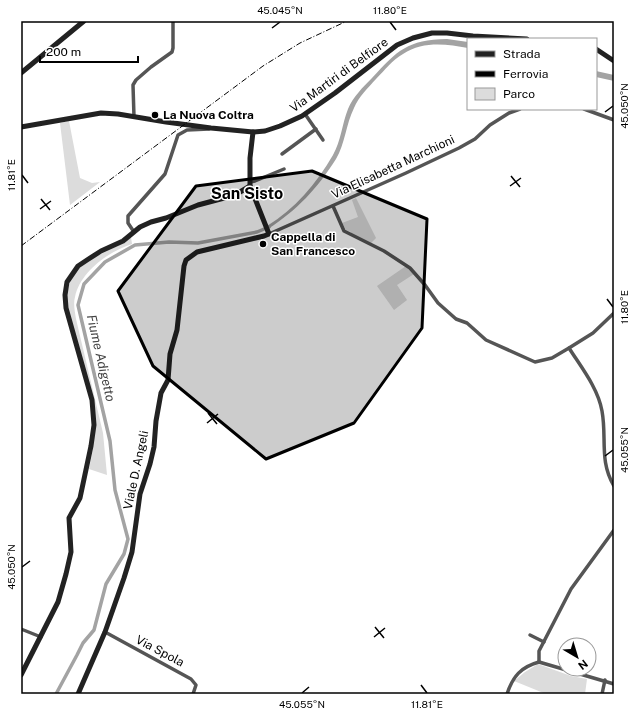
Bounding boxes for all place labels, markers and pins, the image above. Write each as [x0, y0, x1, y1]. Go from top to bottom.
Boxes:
place label: La Nuova Coltra [163, 108, 254, 122]
marker: La Nuova Coltra [150, 110, 160, 120]
place label: Cappella di San Francesco [271, 230, 355, 258]
marker: Cappella di San Francesco [258, 239, 268, 249]

